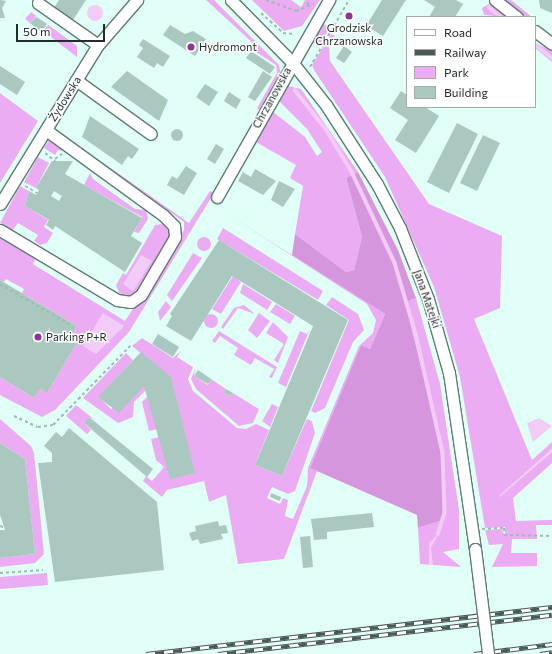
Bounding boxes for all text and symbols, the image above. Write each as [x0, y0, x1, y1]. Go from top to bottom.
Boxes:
marker: Grodzisk Chrzanowska [344, 11, 354, 21]
scale bar [18, 16, 107, 42]
legend [406, 16, 536, 108]
place label: Grodzisk Chrzanowska [315, 22, 383, 48]
text: 50 m [23, 24, 51, 38]
text: Road [444, 25, 472, 39]
place label: Hydromont [199, 40, 257, 54]
marker: Hydromont [186, 42, 196, 52]
text: Railway [444, 45, 486, 59]
street label: Chrzanowska [250, 65, 294, 131]
text: Park [444, 65, 469, 79]
street label: Żydowska [46, 74, 84, 124]
text: Building [444, 85, 488, 99]
street label: Jana Matejki [411, 268, 443, 330]
place label: Parking P+R [46, 330, 107, 344]
marker: Parking P+R [33, 332, 43, 342]

